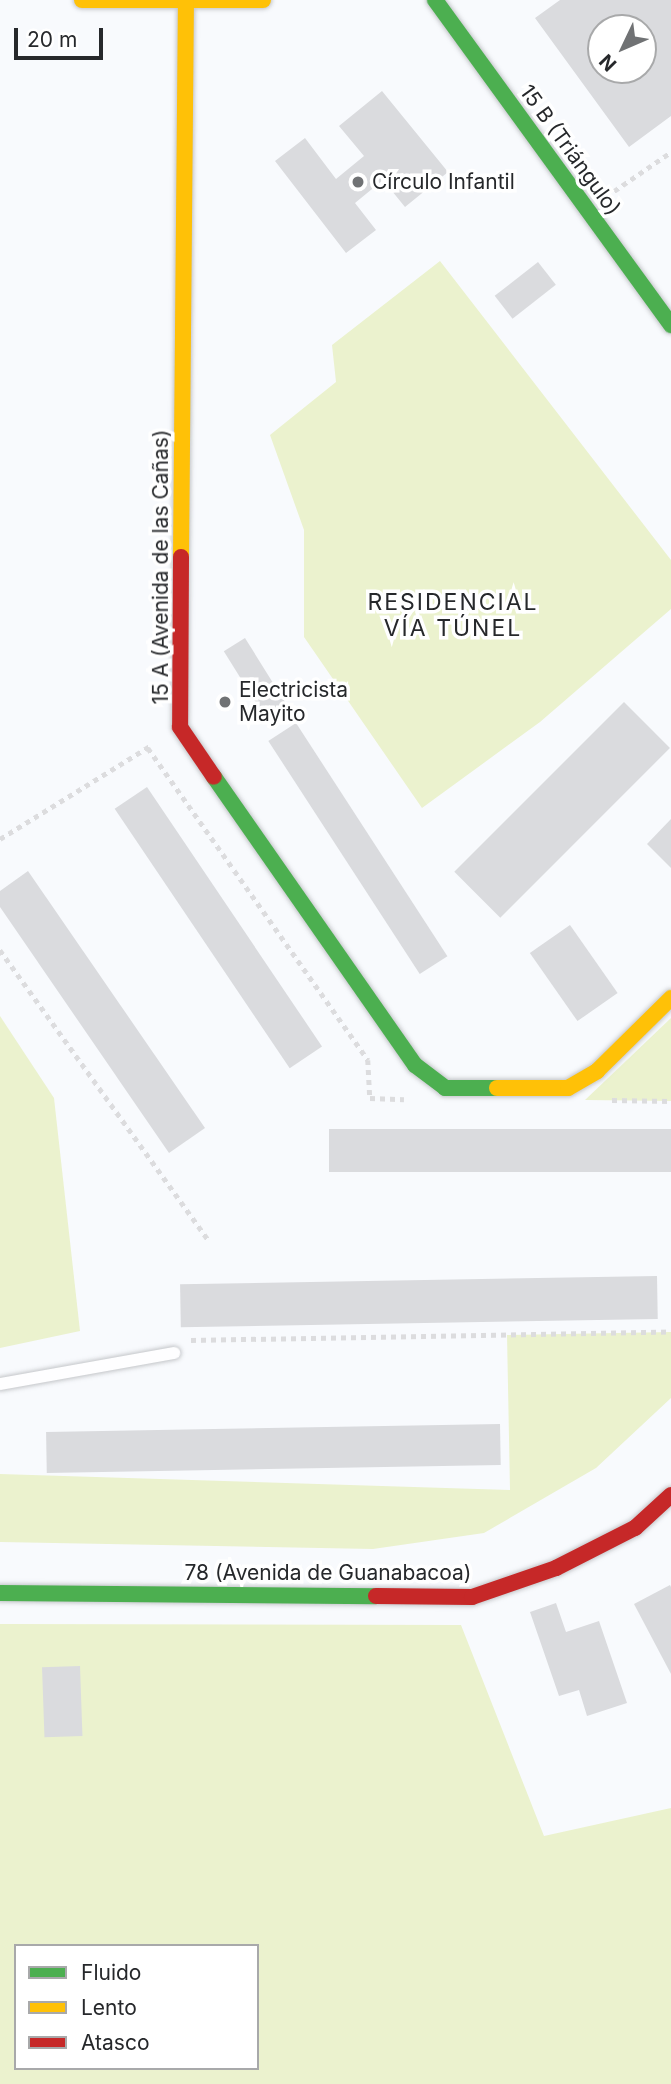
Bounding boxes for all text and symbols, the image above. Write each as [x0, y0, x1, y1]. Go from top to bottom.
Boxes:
scale bar [18, 14, 107, 58]
north arrow [587, 14, 657, 84]
text: 20 m [27, 27, 77, 52]
text: N [595, 49, 621, 76]
street label: 15 B (Triángulo) [514, 80, 626, 220]
place label: Círculo Infantil [372, 169, 515, 195]
marker: Círculo Infantil [350, 174, 366, 190]
street label: 15 A (Avenida de las Cañas) [148, 430, 174, 704]
district label: RESIDENCIAL VÍA TÚNEL [369, 588, 537, 642]
place label: Electricista Mayito [239, 677, 348, 727]
marker: Electricista Mayito [217, 694, 233, 710]
street label: 78 (Avenida de Guanabacoa) [184, 1560, 472, 1586]
legend [14, 1944, 259, 2070]
text: Fluido [81, 1960, 141, 1985]
text: Lento [81, 1995, 137, 2020]
text: Atasco [81, 2030, 150, 2055]

